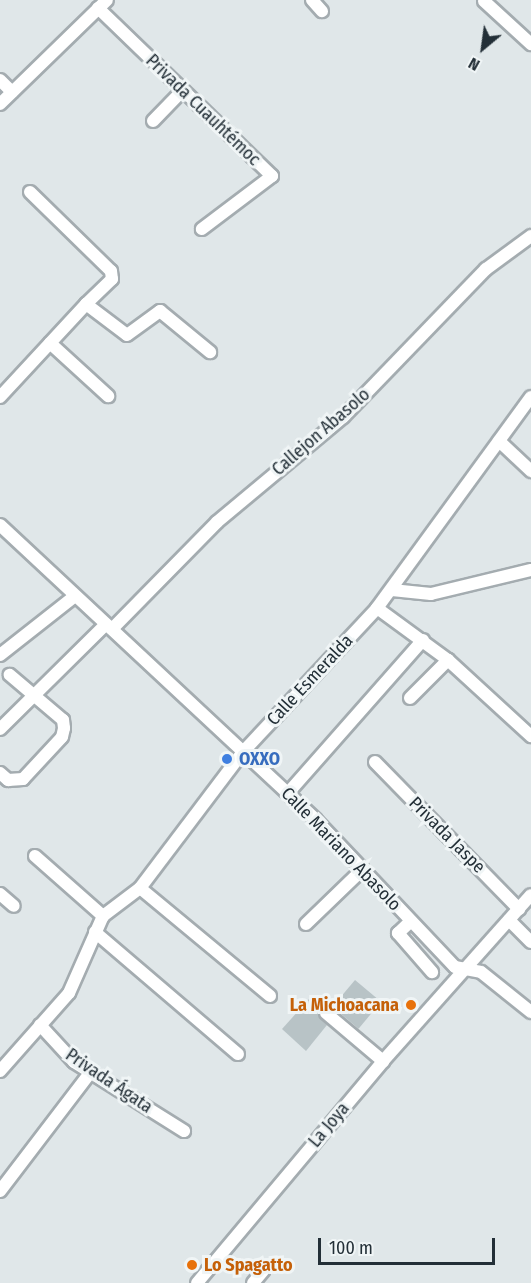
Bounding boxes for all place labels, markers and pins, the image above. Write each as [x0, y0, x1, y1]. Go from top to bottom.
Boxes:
place label: OXXO [239, 748, 280, 770]
marker: OXXO [220, 752, 234, 766]
place label: La Michoacana [290, 994, 399, 1016]
marker: La Michoacana [404, 998, 418, 1012]
place label: Lo Spagatto [204, 1254, 293, 1276]
marker: Lo Spagatto [185, 1258, 199, 1272]

